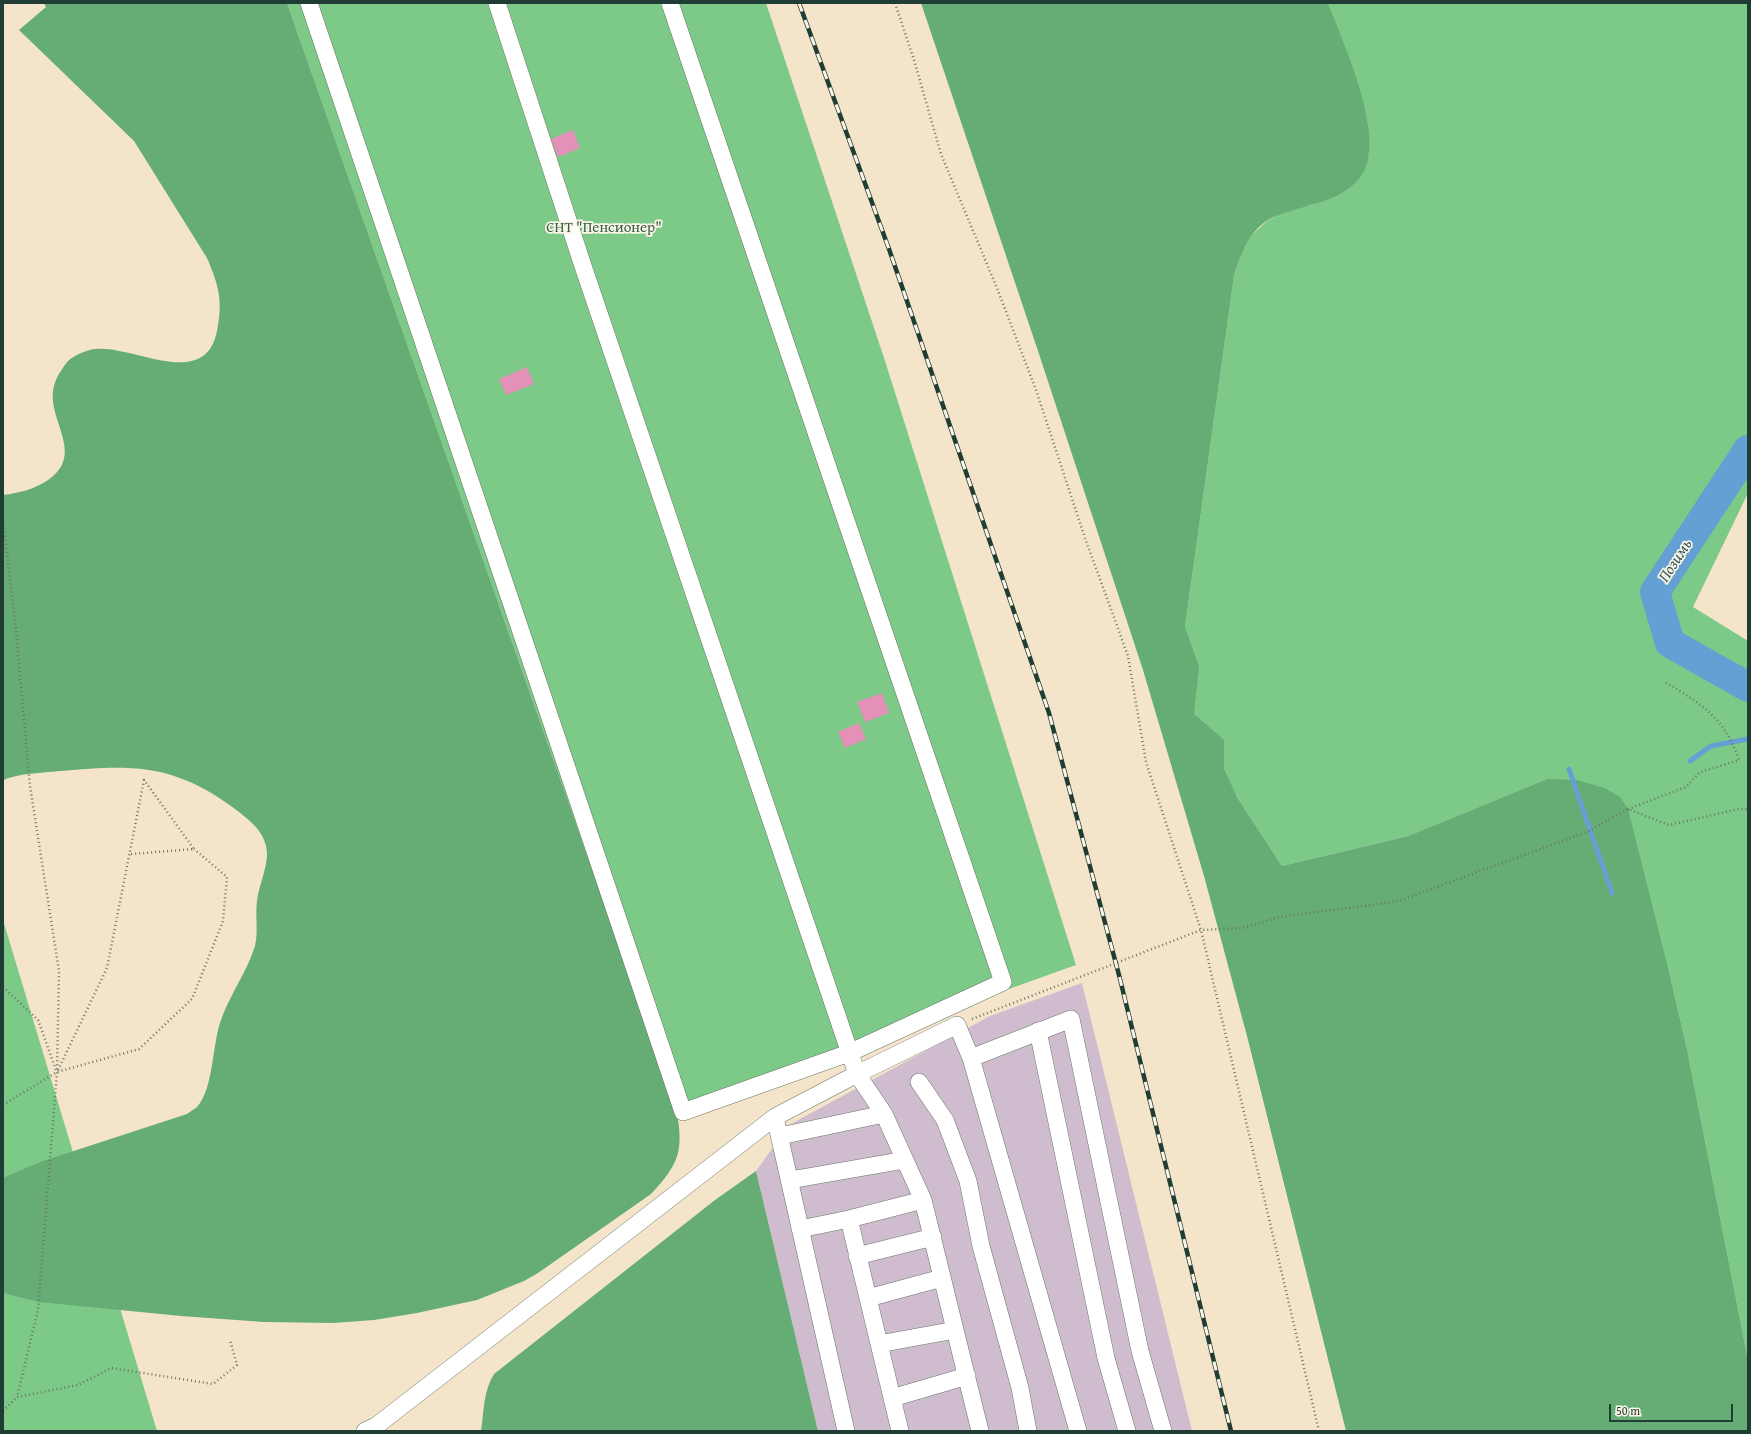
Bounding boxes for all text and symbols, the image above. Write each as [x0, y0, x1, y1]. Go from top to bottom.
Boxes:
park label: СНТ "Пенсионер" [546, 219, 662, 237]
water label: Позимь [1655, 536, 1697, 586]
scale bar [1611, 1396, 1735, 1422]
text: 50 m [1616, 1402, 1640, 1419]

